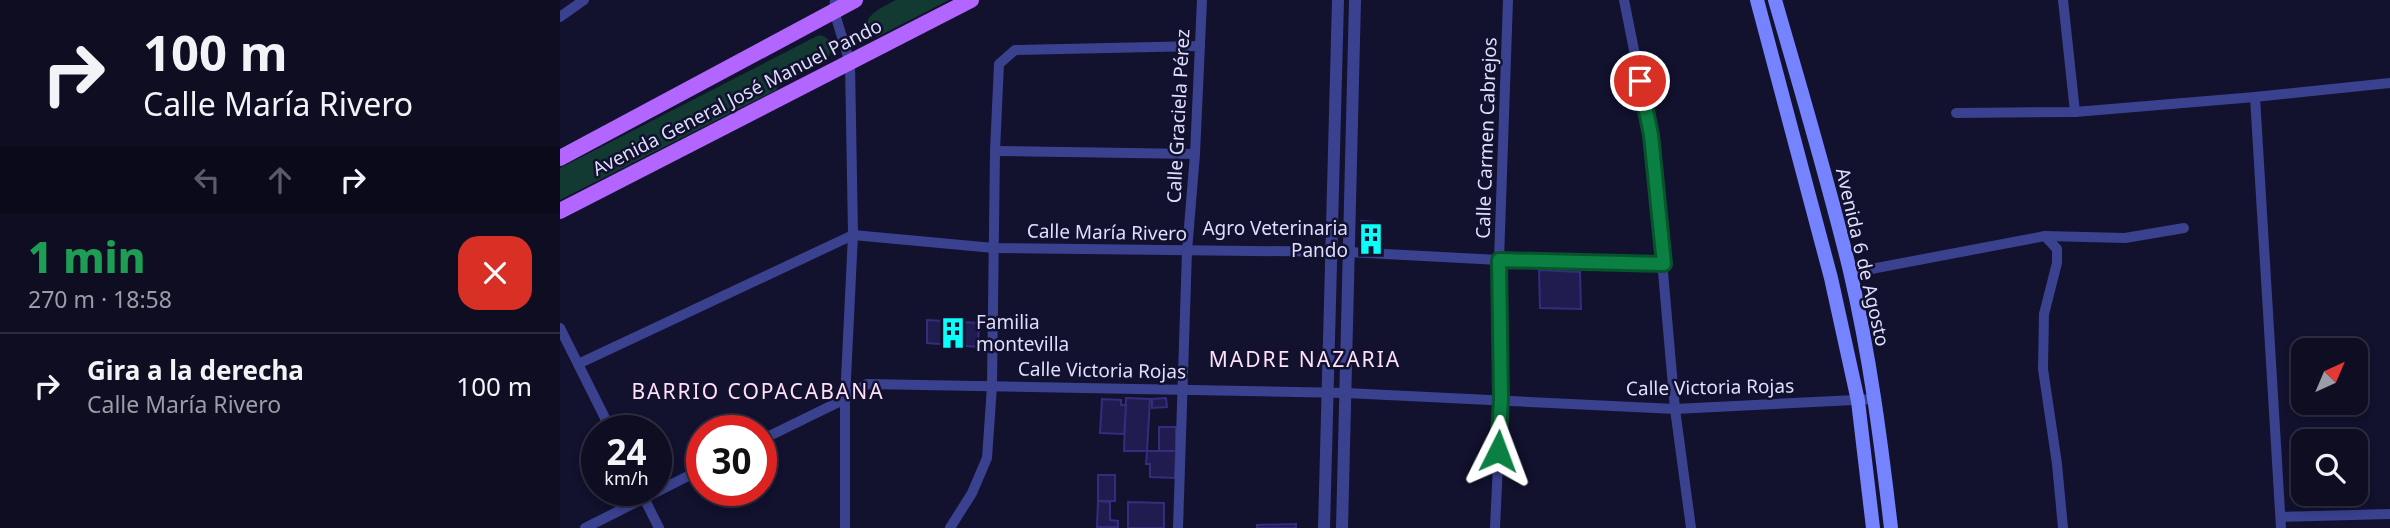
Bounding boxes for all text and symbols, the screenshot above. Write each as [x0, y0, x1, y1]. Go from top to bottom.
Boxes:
street label: Avenida General José Manuel Pando [588, 12, 886, 182]
text: 100 m [143, 19, 288, 85]
icon: right [28, 28, 119, 119]
street label: Calle Graciela Pérez [1160, 28, 1196, 204]
street label: Calle Carmen Cabrejos [1469, 37, 1503, 239]
pin [1610, 51, 1670, 111]
icon: arrive [1621, 62, 1659, 100]
text: Calle María Rivero [143, 82, 413, 125]
icon: left [188, 161, 226, 199]
icon: ahead [261, 161, 299, 199]
icon: right [334, 161, 372, 199]
street label: Avenida 6 de Agosto [1830, 165, 1896, 349]
place label: Agro Veterinaria Pando [1202, 215, 1348, 263]
street label: Calle María Rivero [1027, 218, 1187, 246]
building icon: Agro Veterinaria Pando [1354, 222, 1388, 256]
text: 1 min [28, 228, 145, 285]
button: close [458, 236, 532, 310]
text: 270 m · 18:58 [28, 283, 172, 315]
place label: Familia montevilla [976, 309, 1069, 357]
building icon: Familia montevilla [936, 316, 970, 350]
north arrow [2291, 338, 2368, 415]
map controls [2291, 338, 2368, 506]
district label: MADRE NAZARIA [1209, 345, 1401, 373]
text: Gira a la derecha [87, 352, 304, 388]
street label: Calle Victoria Rojas [1018, 356, 1186, 384]
icon: right [28, 367, 66, 405]
text: 100 m [456, 368, 532, 404]
street label: Calle Victoria Rojas [1626, 373, 1794, 401]
district label: BARRIO COPACABANA [631, 377, 885, 405]
text: Calle María Rivero [87, 388, 281, 420]
position arrow [1461, 414, 1535, 488]
speed limit sign: 30 [686, 415, 777, 506]
text: 24 [606, 428, 647, 475]
button: search [2291, 429, 2368, 506]
text: km/h [604, 466, 649, 490]

